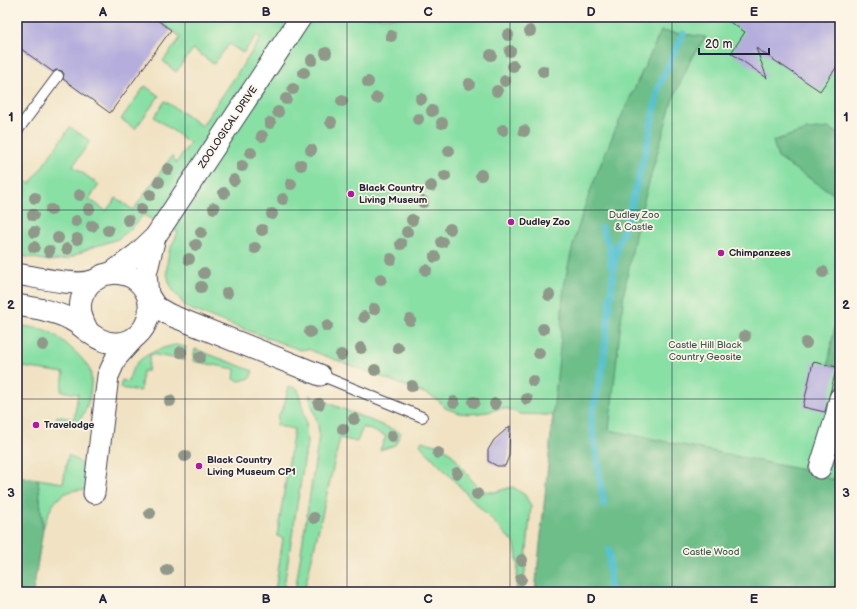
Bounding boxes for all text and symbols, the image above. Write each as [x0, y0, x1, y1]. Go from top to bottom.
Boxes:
text: A [98, 4, 107, 20]
text: B [261, 4, 271, 20]
text: C [423, 4, 433, 20]
text: D [586, 4, 596, 20]
text: E [750, 4, 759, 20]
scale bar [699, 30, 769, 56]
text: 20 m [705, 37, 732, 52]
street label: ZOOLOGICAL DRIVE [196, 83, 260, 171]
text: 1 [8, 109, 14, 125]
text: 1 [843, 109, 849, 125]
place label: Black Country Living Museum [359, 182, 428, 206]
marker: Black Country Living Museum [346, 189, 356, 199]
park label: Dudley Zoo & Castle [609, 209, 660, 233]
place label: Dudley Zoo [519, 216, 570, 228]
marker: Dudley Zoo [506, 217, 516, 227]
place label: Chimpanzees [729, 247, 791, 259]
marker: Chimpanzees [716, 248, 726, 258]
text: 2 [7, 297, 15, 313]
text: 2 [842, 297, 850, 313]
park label: Castle Hill Black Country Geosite [668, 339, 742, 363]
place label: Travelodge [44, 419, 95, 431]
marker: Travelodge [31, 420, 41, 430]
place label: Black Country Living Museum CP1 [207, 454, 296, 478]
marker: Black Country Living Museum CP1 [194, 461, 204, 471]
text: 3 [7, 485, 15, 501]
text: 3 [842, 485, 850, 501]
park label: Castle Wood [683, 546, 740, 558]
text: A [98, 591, 107, 607]
text: B [261, 591, 271, 607]
text: C [423, 591, 433, 607]
text: D [586, 591, 596, 607]
text: E [750, 591, 759, 607]

